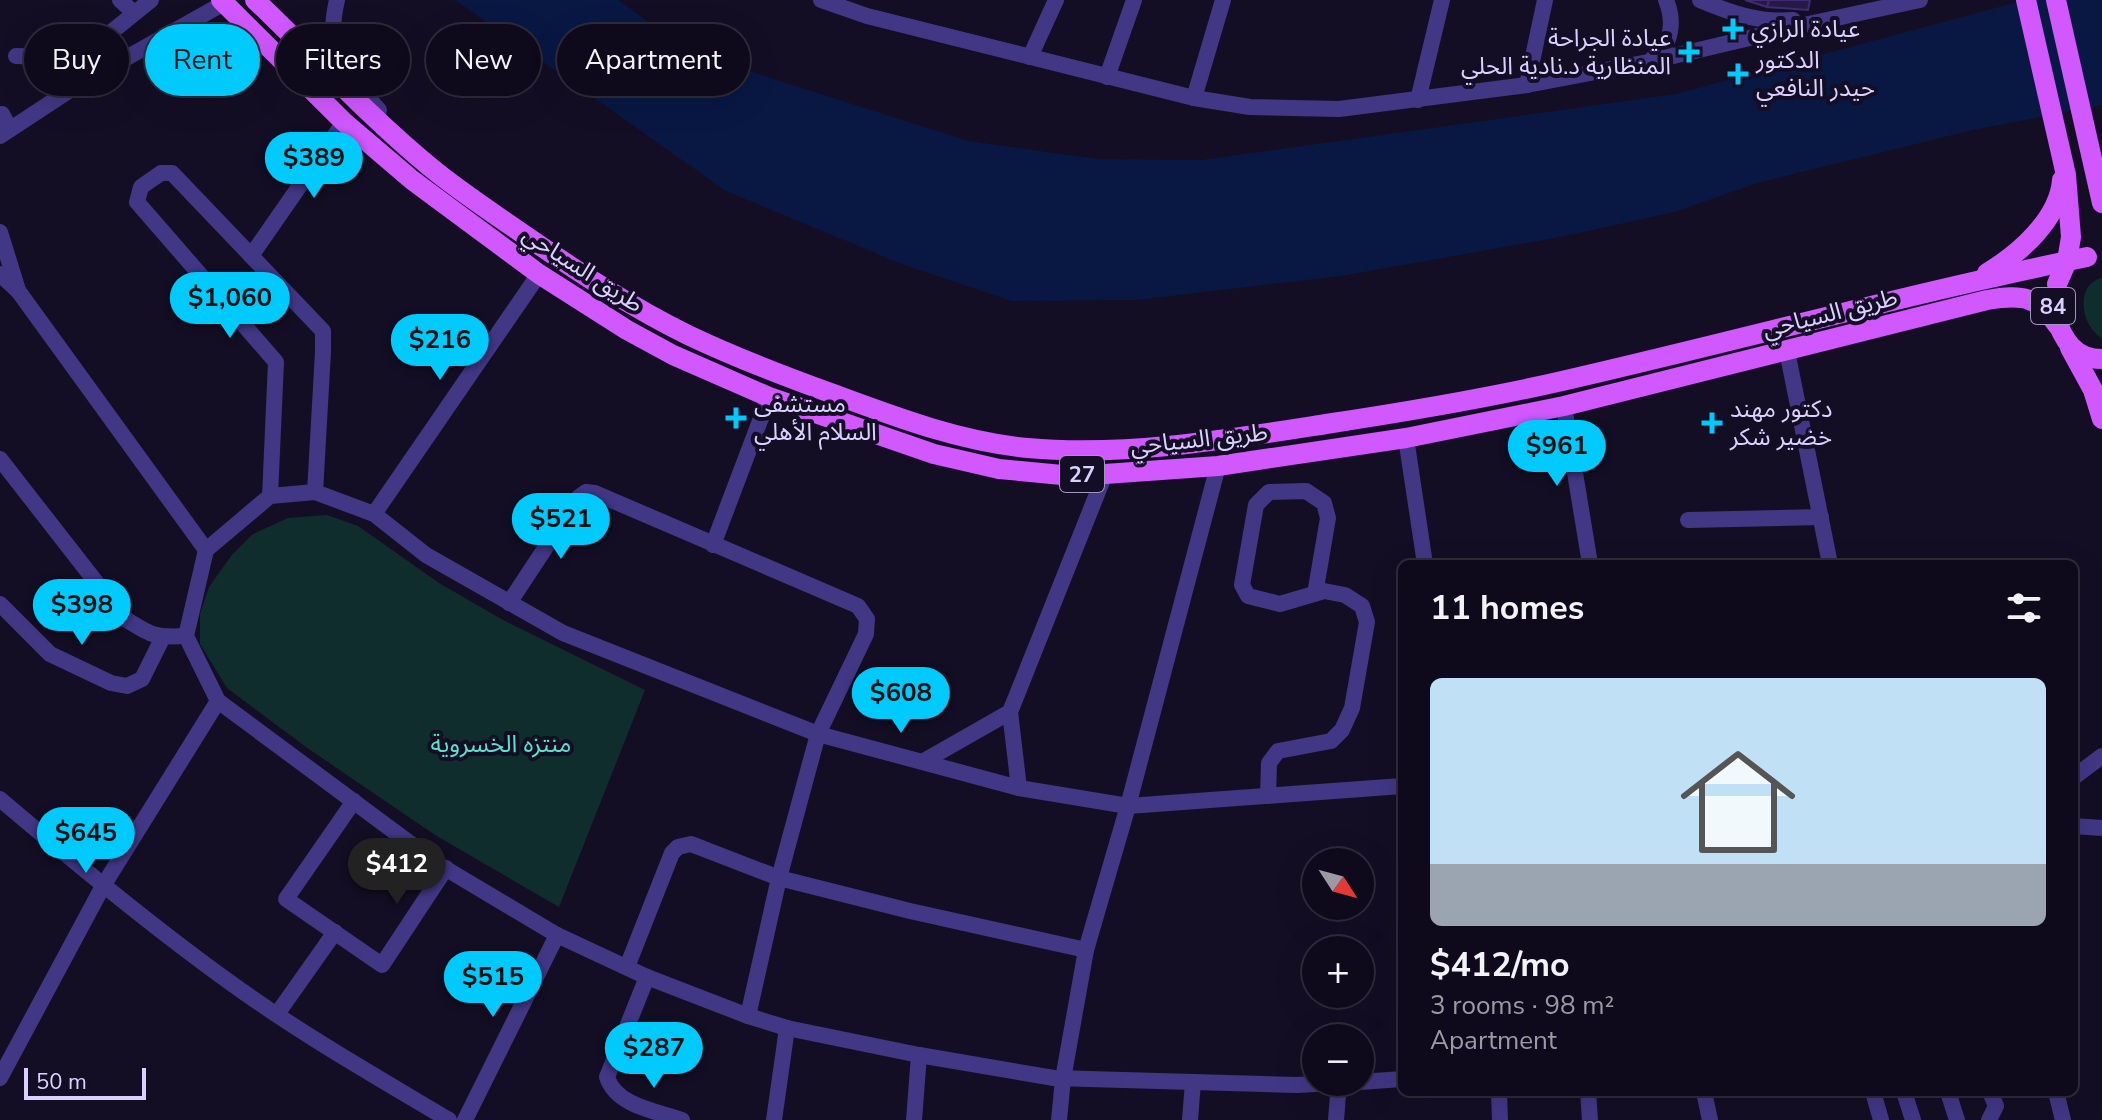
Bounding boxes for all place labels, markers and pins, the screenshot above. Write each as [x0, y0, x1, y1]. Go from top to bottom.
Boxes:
place label: عيادة الرازي [1751, 13, 1860, 48]
marker: عيادة الرازي [1722, 18, 1744, 40]
place label: عيادة الجراحة المنظارية د.نادية الحلي [1461, 22, 1671, 85]
marker: عيادة الجراحة المنظارية د.نادية الحلي [1678, 41, 1700, 63]
place label: الدكتور حيدر النافعي [1755, 44, 1875, 107]
marker: الدكتور حيدر النافعي [1727, 63, 1749, 85]
pin: $389 [267, 132, 361, 200]
pin: $1,060 [165, 272, 295, 340]
pin: $216 [393, 314, 487, 382]
place label: مستشفى السلام الأهلي [754, 388, 877, 451]
place label: دكتور مهند خضير شكر [1729, 393, 1832, 453]
marker: مستشفى السلام الأهلي [725, 407, 747, 429]
marker: دكتور مهند خضير شكر [1701, 412, 1723, 434]
pin: $961 [1510, 420, 1604, 488]
pin: $521 [514, 493, 608, 561]
pin: $398 [35, 579, 129, 647]
pin: $608 [854, 667, 948, 735]
pin: $645 [39, 807, 133, 875]
pin: $412 [350, 838, 444, 906]
pin: $515 [446, 951, 540, 1019]
pin: $287 [607, 1022, 701, 1090]

